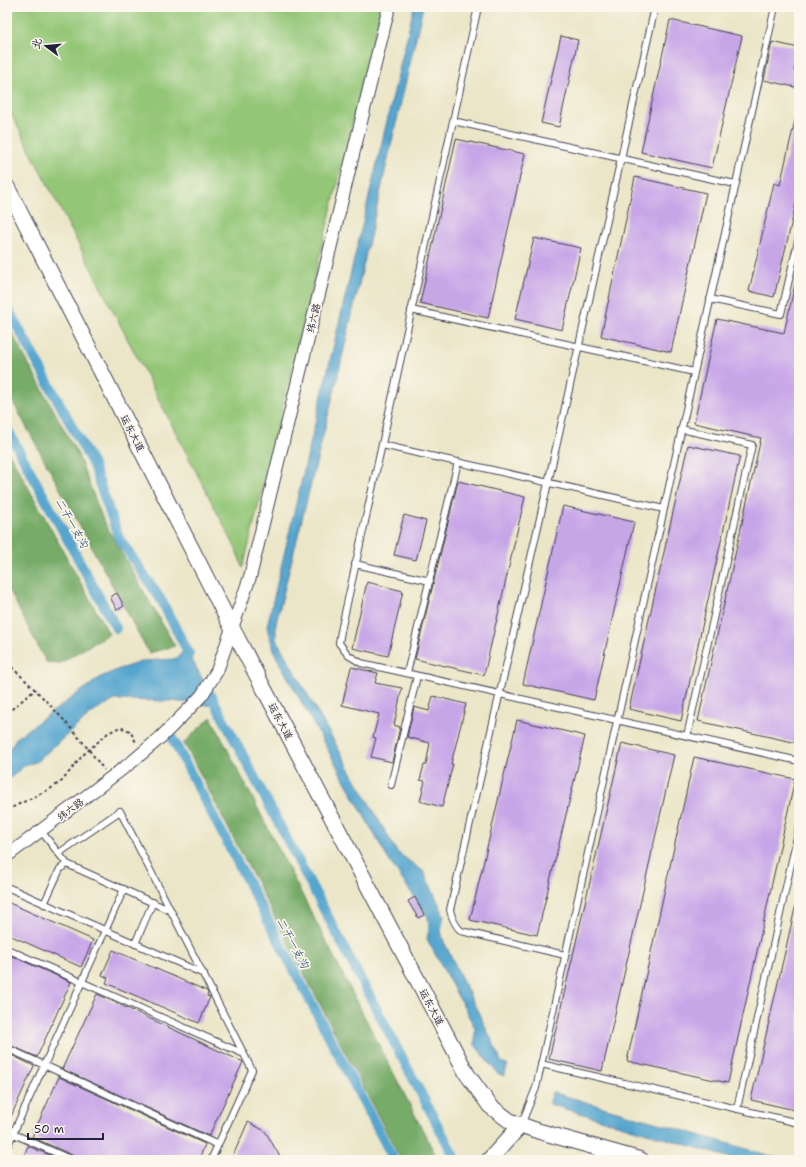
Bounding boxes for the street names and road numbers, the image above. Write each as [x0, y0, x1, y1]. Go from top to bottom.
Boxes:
street label: 纬六路 [304, 302, 323, 334]
street label: 运东大道 [118, 412, 147, 454]
street label: 运东大道 [265, 701, 296, 742]
street label: 纬六路 [54, 795, 86, 824]
street label: 运东大道 [416, 987, 447, 1028]

